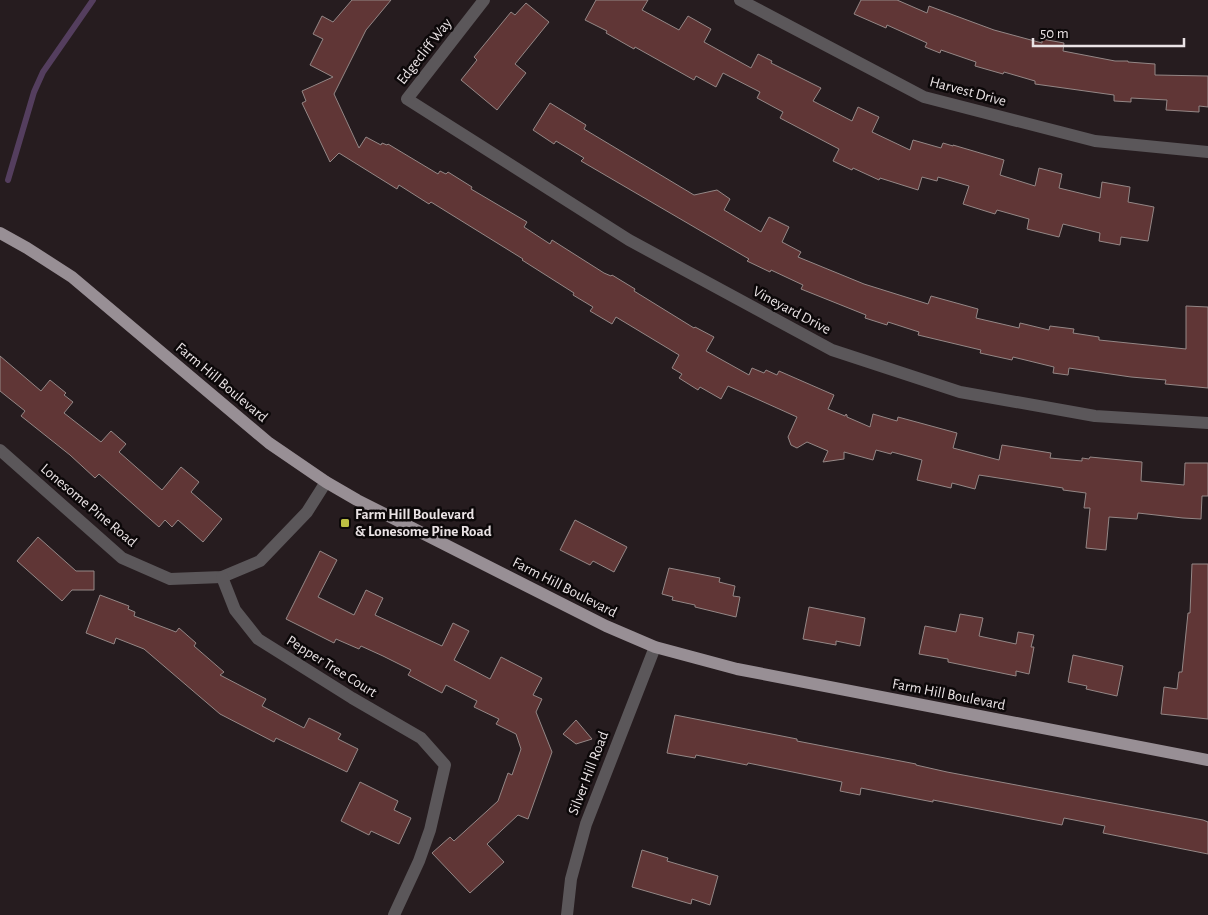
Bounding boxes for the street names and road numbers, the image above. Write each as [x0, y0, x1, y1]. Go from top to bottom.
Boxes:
street label: Edgecliff Way [394, 15, 455, 87]
street label: Harvest Drive [928, 74, 1008, 109]
street label: Vineyard Drive [750, 284, 833, 337]
street label: Farm Hill Boulevard [173, 340, 271, 425]
street label: Lonesome Pine Road [38, 461, 140, 550]
street label: Farm Hill Boulevard [510, 555, 620, 620]
street label: Pepper Tree Court [284, 633, 380, 700]
street label: Farm Hill Boulevard [891, 676, 1007, 713]
street label: Silver Hill Road [566, 729, 611, 817]

